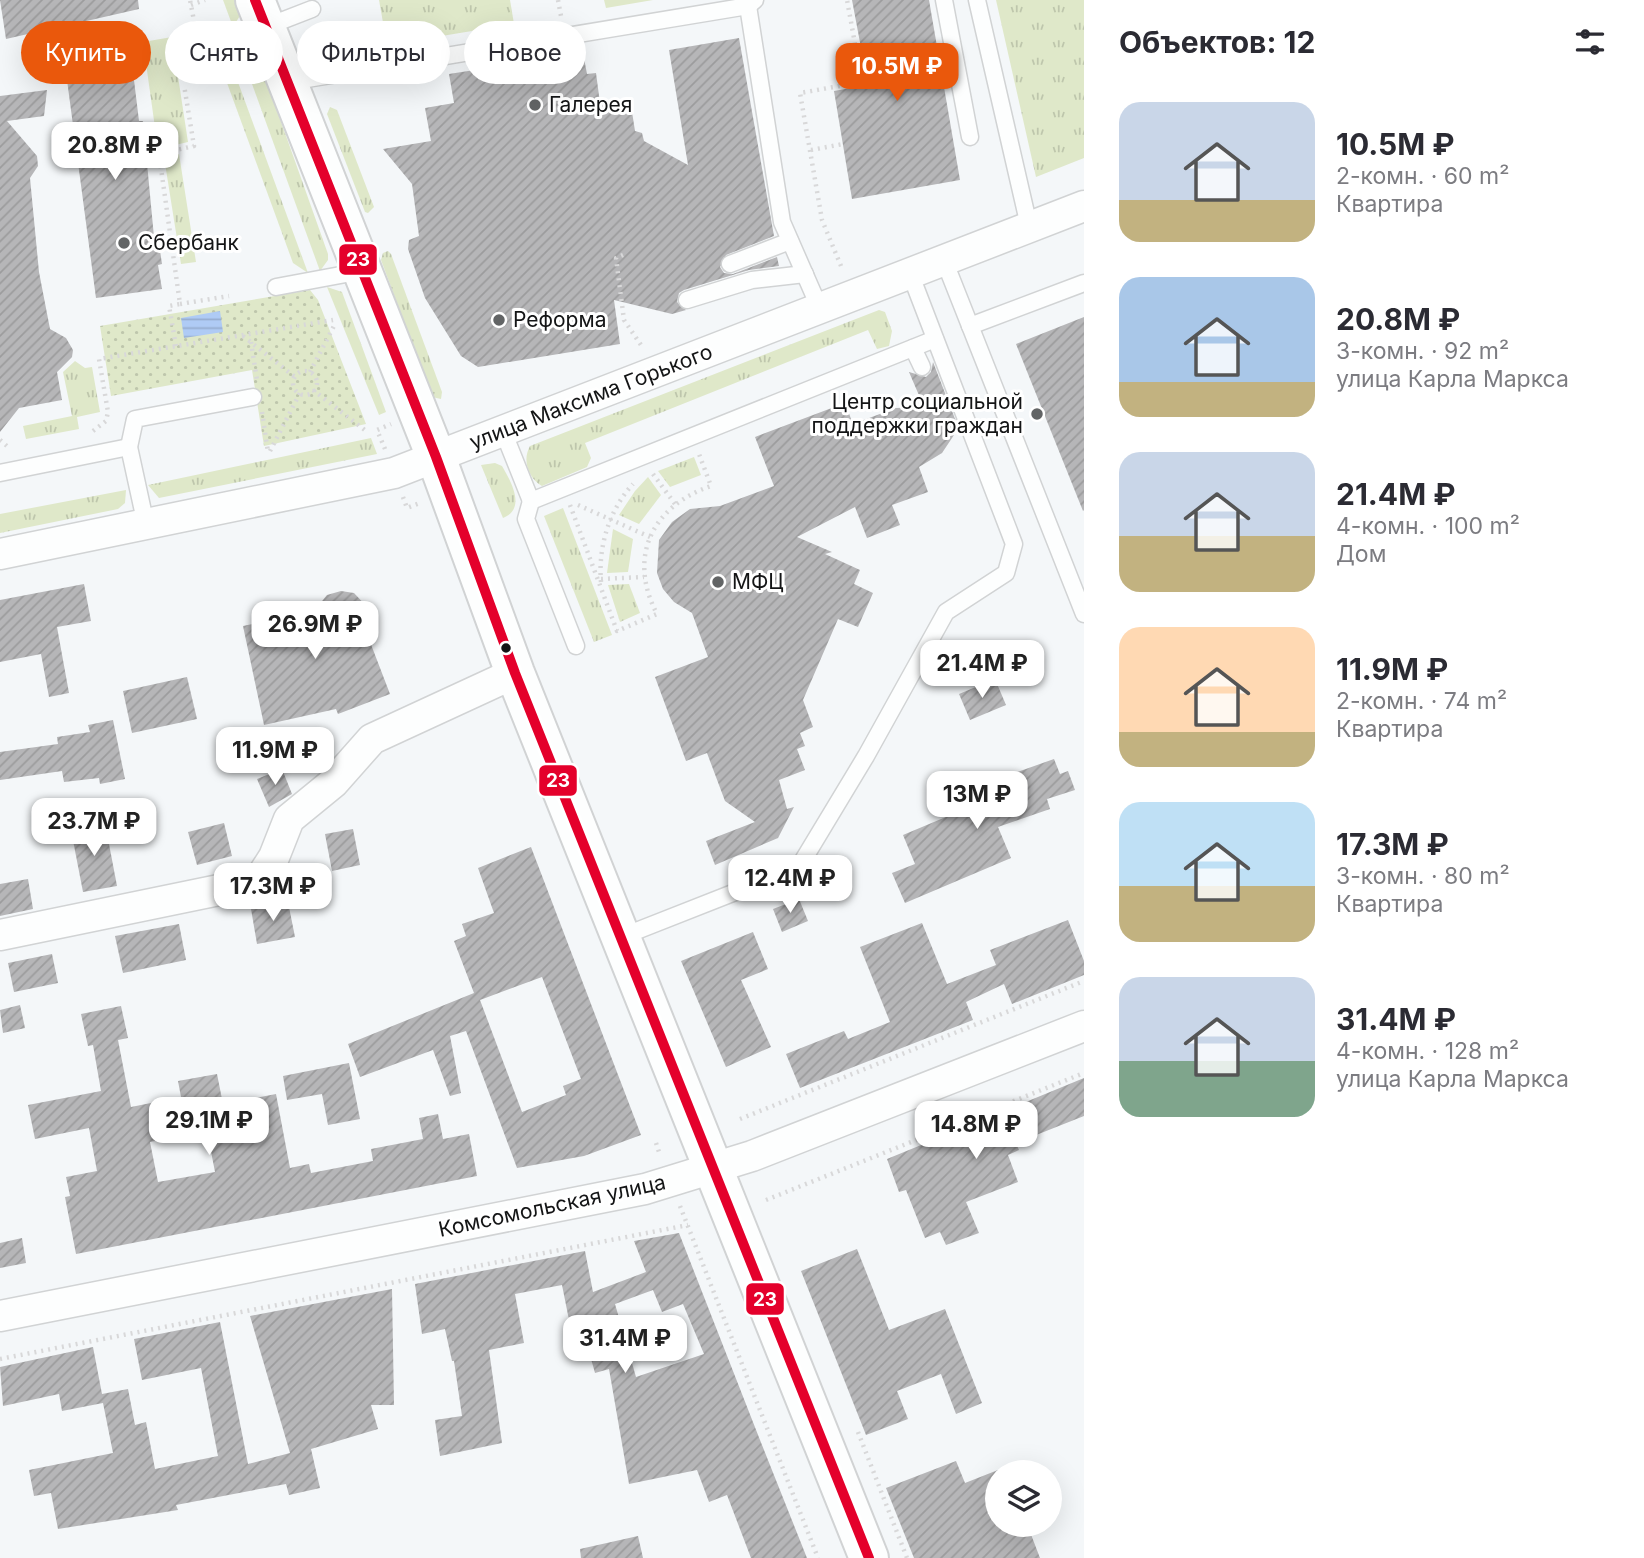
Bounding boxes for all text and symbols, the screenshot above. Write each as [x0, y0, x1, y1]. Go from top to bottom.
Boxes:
chip: Купить [21, 21, 151, 84]
chip: Снять [165, 21, 283, 84]
chip: Фильтры [297, 21, 450, 84]
chip: Новое [464, 21, 586, 84]
icon: filters [1571, 23, 1609, 61]
text: Объектов: 12 [1119, 24, 1315, 60]
pin: 10.5M ₽ [832, 43, 962, 103]
text: 10.5M ₽ [852, 52, 942, 80]
place label: Галерея [549, 92, 632, 117]
marker: Галерея [527, 97, 543, 113]
pin: 20.8M ₽ [50, 122, 180, 182]
text: 10.5M ₽ [1336, 126, 1455, 162]
icon: home [1175, 130, 1259, 214]
text: 20.8M ₽ [67, 131, 163, 159]
text: 2-комн. · 60 m² [1336, 162, 1509, 190]
text: Квартира [1336, 190, 1443, 218]
place label: Сбербанк [138, 230, 240, 255]
marker: Сбербанк [116, 235, 132, 251]
line badge: 23 [338, 243, 378, 276]
text: 23 [346, 248, 370, 271]
text: 20.8M ₽ [1336, 301, 1460, 337]
icon: home [1175, 305, 1259, 389]
place label: Реформа [513, 307, 606, 332]
marker: Реформа [491, 312, 507, 328]
text: 3-комн. · 92 m² [1336, 337, 1509, 365]
street label: улица Максима Горького [466, 339, 716, 454]
text: улица Карла Маркса [1336, 365, 1569, 393]
place label: Центр социальной поддержки граждан [812, 389, 1023, 438]
marker: Центр социальной поддержки граждан [1029, 406, 1045, 422]
text: 21.4M ₽ [1336, 476, 1455, 512]
icon: home [1175, 480, 1259, 564]
text: 4-комн. · 100 m² [1336, 512, 1520, 540]
text: Дом [1336, 540, 1386, 568]
place label: МФЦ [732, 569, 784, 594]
marker: МФЦ [710, 574, 726, 590]
pin: 26.9M ₽ [250, 602, 380, 661]
text: 26.9M ₽ [268, 610, 363, 638]
pin: 21.4M ₽ [917, 640, 1047, 700]
unlabelled marker [499, 641, 513, 655]
text: 21.4M ₽ [936, 649, 1028, 677]
text: 11.9M ₽ [1336, 651, 1448, 687]
icon: home [1175, 655, 1259, 739]
text: 2-комн. · 74 m² [1336, 687, 1507, 715]
text: Квартира [1336, 715, 1443, 743]
pin: 11.9M ₽ [210, 728, 340, 787]
text: 11.9M ₽ [232, 736, 318, 764]
line badge: 23 [538, 764, 578, 797]
text: 23 [546, 769, 570, 792]
pin: 13M ₽ [928, 772, 1026, 831]
text: 13M ₽ [943, 780, 1011, 808]
pin: 23.7M ₽ [29, 798, 159, 858]
text: 23.7M ₽ [47, 807, 141, 835]
text: 17.3M ₽ [1336, 826, 1449, 862]
icon: home [1175, 830, 1259, 914]
pin: 12.4M ₽ [725, 856, 855, 915]
text: 3-комн. · 80 m² [1336, 862, 1510, 890]
pin: 17.3M ₽ [208, 864, 338, 923]
text: 12.4M ₽ [744, 864, 836, 892]
text: 17.3M ₽ [230, 872, 316, 900]
text: Квартира [1336, 890, 1443, 918]
text: 31.4M ₽ [1336, 1001, 1456, 1037]
icon: home [1175, 1005, 1259, 1089]
text: 4-комн. · 128 m² [1336, 1037, 1519, 1065]
text: улица Карла Маркса [1336, 1065, 1569, 1093]
pin: 29.1M ₽ [144, 1098, 274, 1157]
pin: 14.8M ₽ [911, 1102, 1041, 1161]
text: 29.1M ₽ [165, 1106, 253, 1134]
text: 14.8M ₽ [931, 1110, 1021, 1138]
street label: Комсомольская улица [436, 1169, 668, 1242]
line badge: 23 [745, 1282, 785, 1316]
text: 23 [753, 1288, 777, 1311]
pin: 31.4M ₽ [560, 1316, 690, 1375]
text: 31.4M ₽ [579, 1324, 671, 1352]
map controls [985, 1460, 1062, 1537]
button: layers [985, 1460, 1062, 1537]

